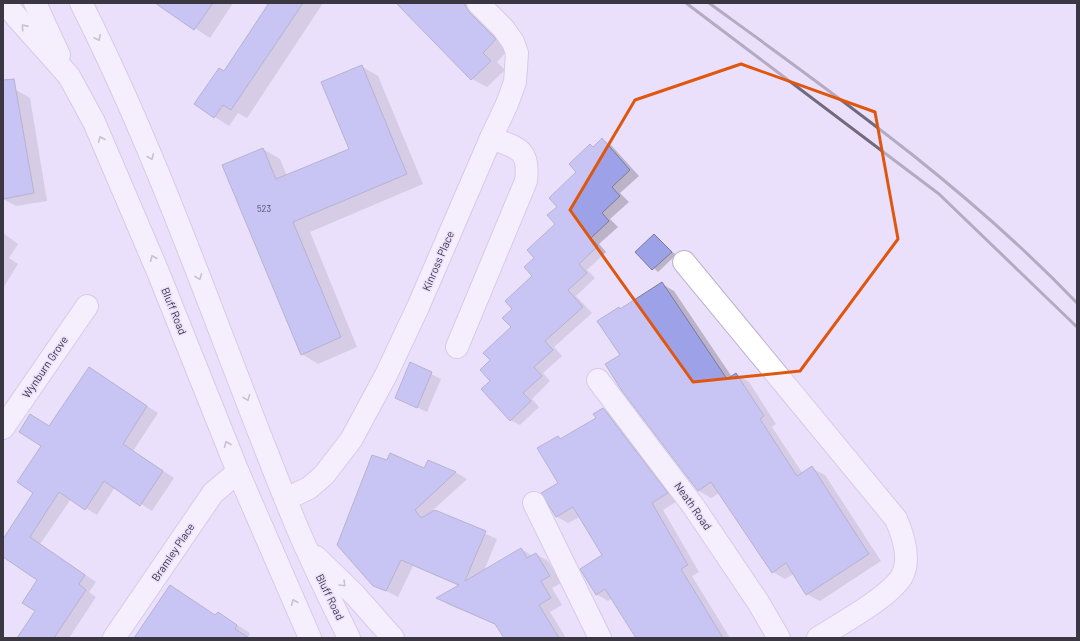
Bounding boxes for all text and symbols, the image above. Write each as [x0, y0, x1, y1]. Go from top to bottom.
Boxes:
one-way arrow [22, 24, 29, 31]
one-way arrow [93, 34, 101, 41]
one-way arrow [98, 136, 106, 143]
one-way arrow [146, 152, 154, 160]
house number: 523 [257, 203, 271, 214]
street label: Kinross Place [419, 229, 456, 293]
one-way arrow [149, 255, 157, 262]
one-way arrow [195, 274, 203, 281]
street label: Bluff Road [159, 285, 190, 336]
street label: Wynburn Grove [19, 333, 70, 400]
one-way arrow [242, 394, 250, 402]
one-way arrow [224, 440, 232, 448]
street label: Neath Road [672, 479, 715, 532]
street label: Bramley Place [148, 520, 197, 583]
street label: Bluff Road [314, 572, 347, 622]
one-way arrow [338, 579, 346, 587]
one-way arrow [291, 599, 299, 606]

